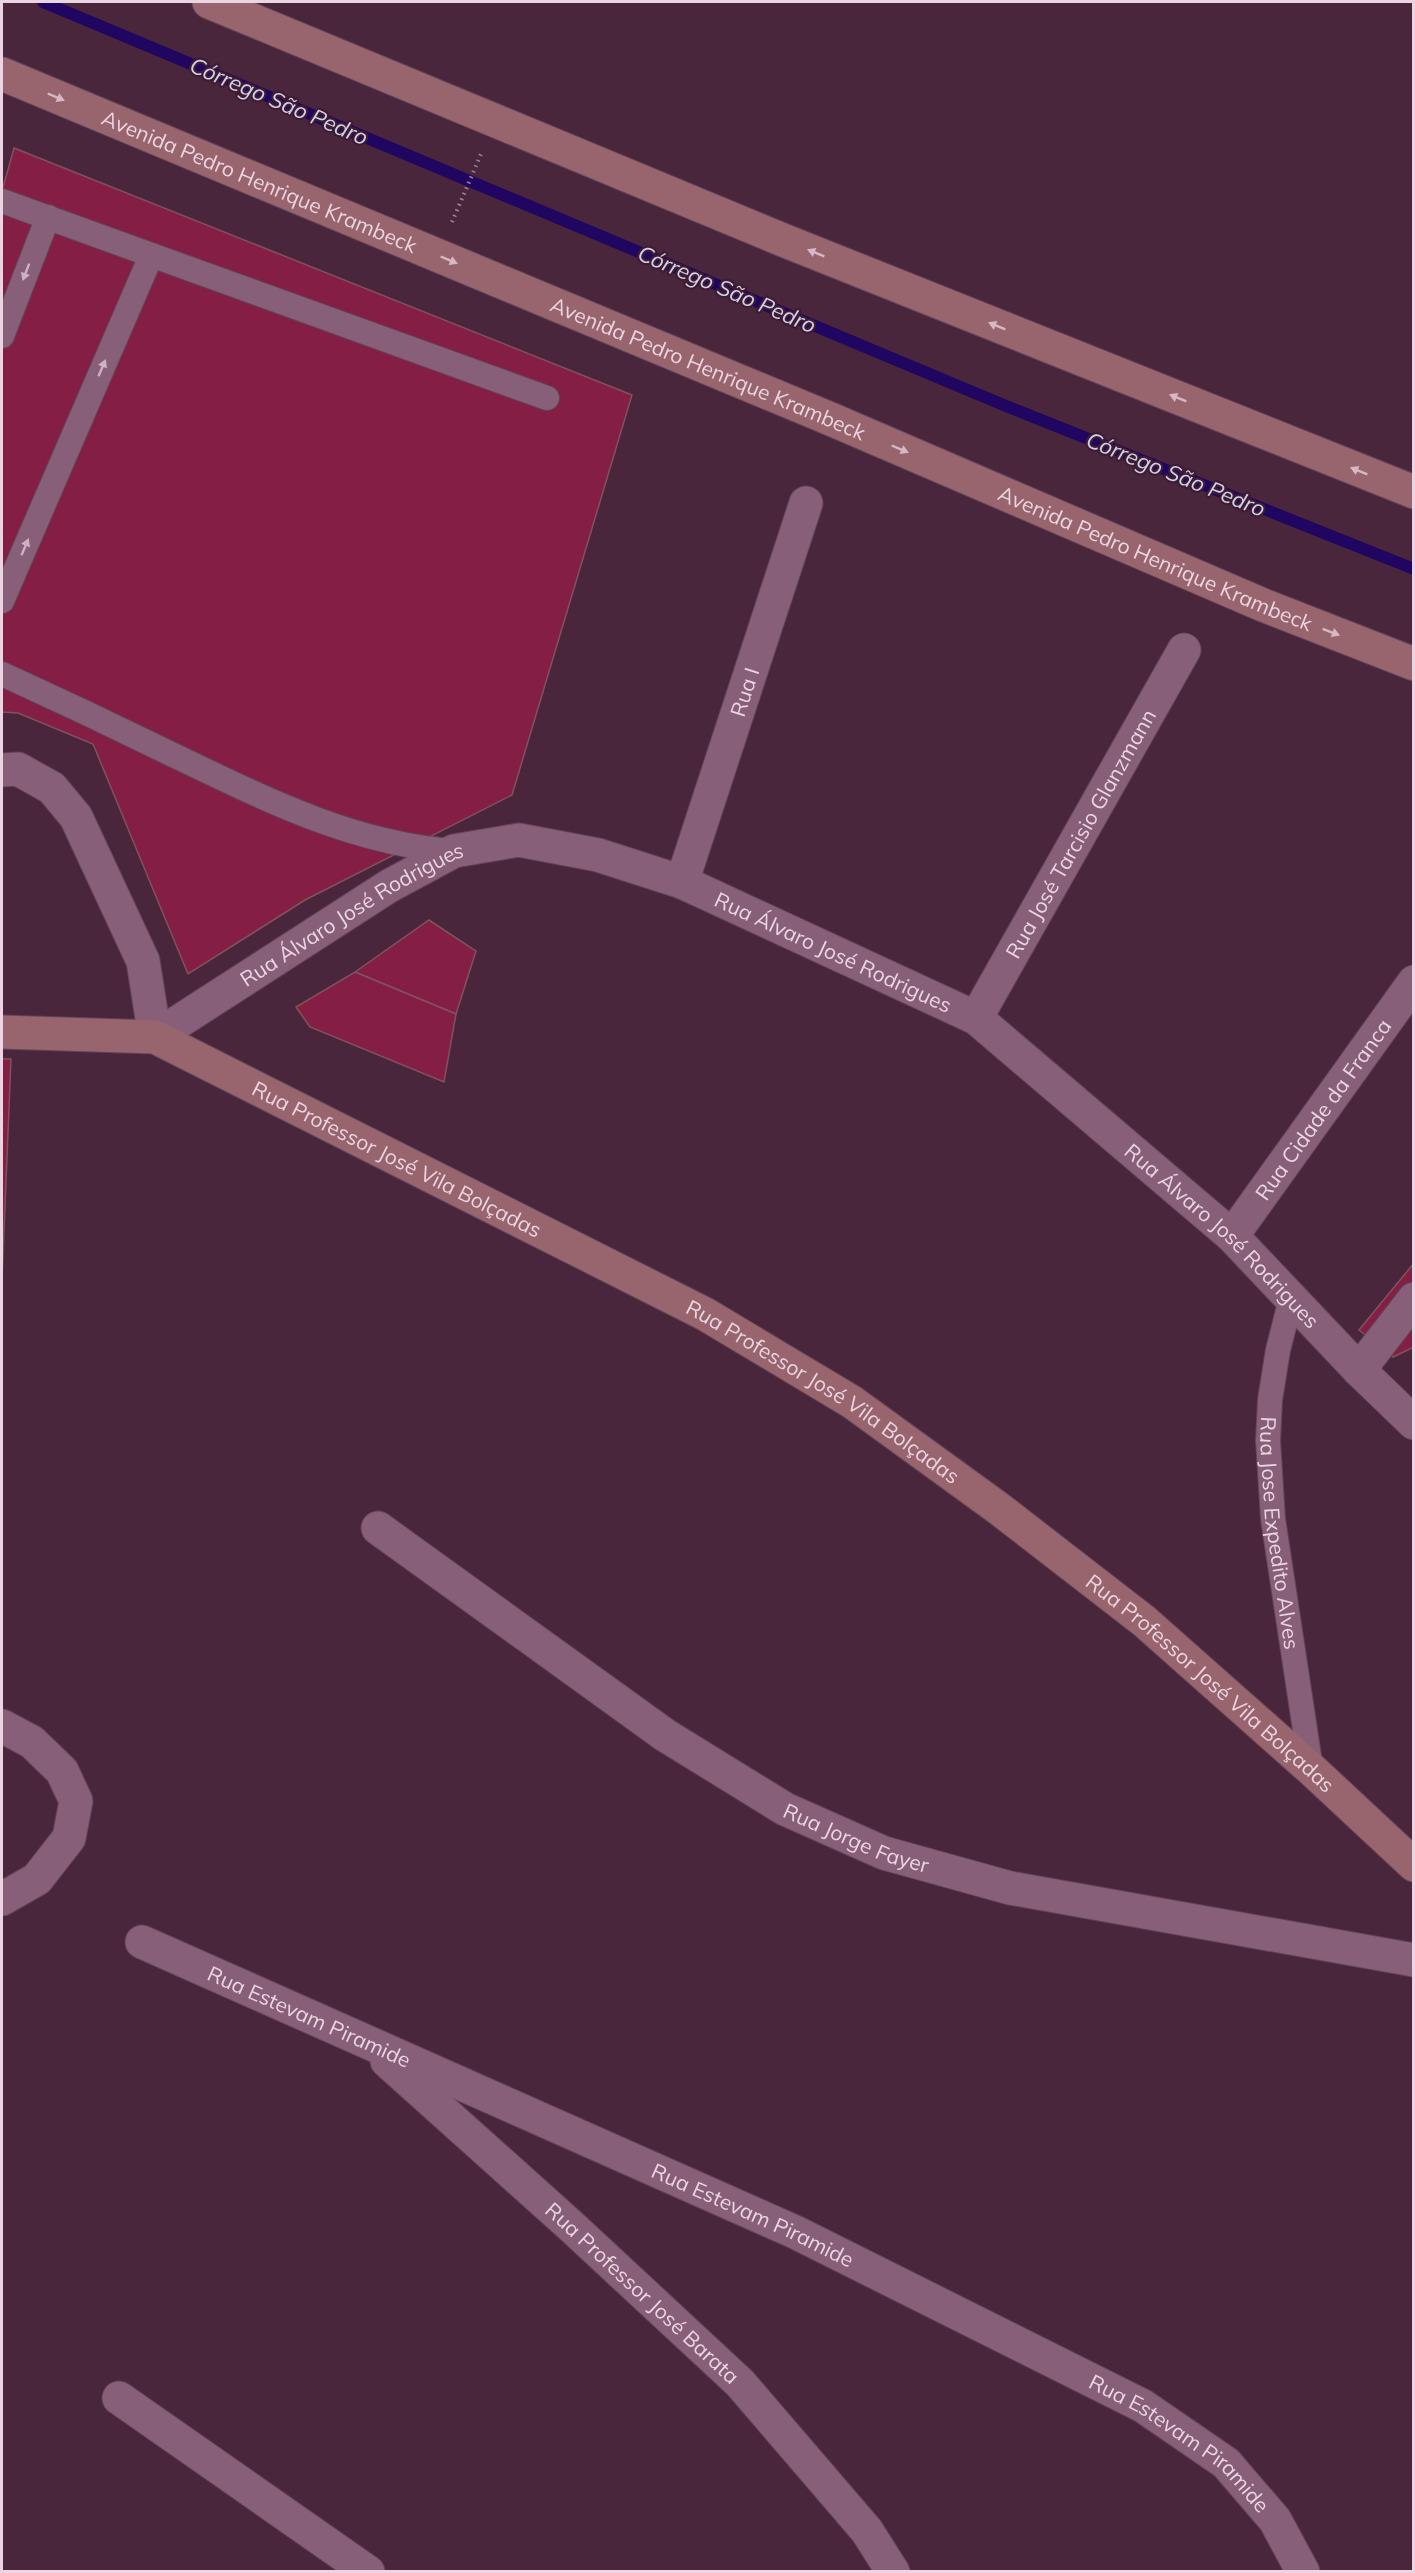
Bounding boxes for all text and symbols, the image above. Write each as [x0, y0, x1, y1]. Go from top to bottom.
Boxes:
water label: Córrego São Pedro [186, 51, 372, 151]
one-way arrow [47, 92, 64, 101]
street label: Avenida Pedro Henrique Krambeck [98, 104, 421, 258]
water label: Córrego São Pedro [634, 239, 820, 339]
one-way arrow [807, 248, 825, 257]
one-way arrow [440, 256, 458, 265]
one-way arrow [21, 263, 31, 281]
street label: Avenida Pedro Henrique Krambeck [547, 291, 870, 446]
one-way arrow [988, 321, 1006, 330]
one-way arrow [97, 359, 107, 377]
one-way arrow [1169, 393, 1187, 402]
water label: Córrego São Pedro [1082, 425, 1270, 523]
one-way arrow [891, 445, 909, 454]
one-way arrow [1350, 466, 1368, 475]
street label: Avenida Pedro Henrique Krambeck [994, 480, 1317, 636]
one-way arrow [20, 538, 30, 556]
one-way arrow [1322, 627, 1340, 637]
street label: Rua I [724, 664, 764, 720]
street label: Rua José Tarcisio Glanzmann [1000, 704, 1161, 963]
street label: Rua Álvaro José Rodrigues [235, 837, 465, 992]
street label: Rua Álvaro José Rodrigues [711, 886, 956, 1018]
street label: Rua Cidade da Franca [1249, 1014, 1396, 1205]
street label: Rua Professor José Vila Bolçadas [248, 1075, 546, 1243]
street label: Rua Álvaro José Rodrigues [1120, 1138, 1325, 1333]
street label: Rua Professor José Vila Bolçadas [682, 1294, 965, 1489]
street label: Rua Jose Expedito Alves [1255, 1416, 1306, 1651]
street label: Rua Professor José Vila Bolçadas [1081, 1568, 1340, 1798]
street label: Rua Jorge Fayer [780, 1797, 932, 1878]
street label: Rua Estevam Piramide [204, 1960, 415, 2073]
street label: Rua Estevam Piramide [648, 2157, 858, 2272]
street label: Rua Professor José Barata [540, 2196, 745, 2389]
street label: Rua Estevam Piramide [1085, 2368, 1275, 2517]

